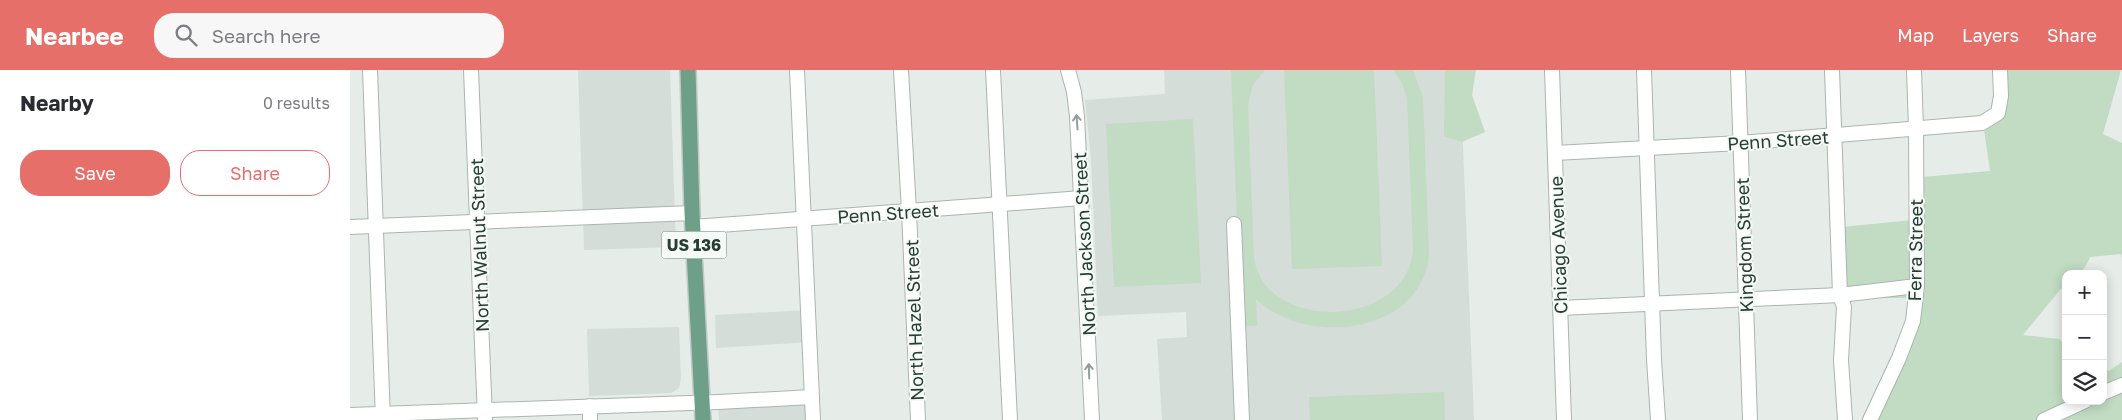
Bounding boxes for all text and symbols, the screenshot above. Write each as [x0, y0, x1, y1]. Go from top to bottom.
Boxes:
search box [154, 13, 504, 58]
text: Nearbee [25, 21, 124, 50]
icon: search [172, 21, 200, 49]
text: Search here [212, 24, 321, 47]
text: Map [1897, 24, 1934, 46]
text: Layers [1962, 24, 2019, 46]
text: Share [2047, 24, 2097, 46]
text: Nearby [20, 90, 94, 116]
text: 0 results [263, 93, 330, 113]
one-way arrow [1072, 114, 1082, 130]
street label: Penn Street [1726, 125, 1830, 155]
button: Save [20, 150, 170, 196]
button: Share [180, 150, 330, 196]
street label: North Jackson Street [1068, 152, 1100, 336]
street label: North Walnut Street [465, 158, 493, 332]
street label: Chicago Avenue [1545, 176, 1571, 314]
street label: Kingdom Street [1731, 177, 1757, 313]
street label: Penn Street [836, 198, 940, 228]
street label: Ferra Street [1903, 198, 1927, 302]
road number: US 136 [662, 232, 726, 258]
street label: North Hazel Street [900, 239, 928, 401]
map controls [2062, 270, 2107, 405]
button: + [2062, 270, 2107, 315]
button: − [2062, 315, 2107, 360]
button: layers [2062, 360, 2107, 405]
one-way arrow [1085, 364, 1094, 380]

